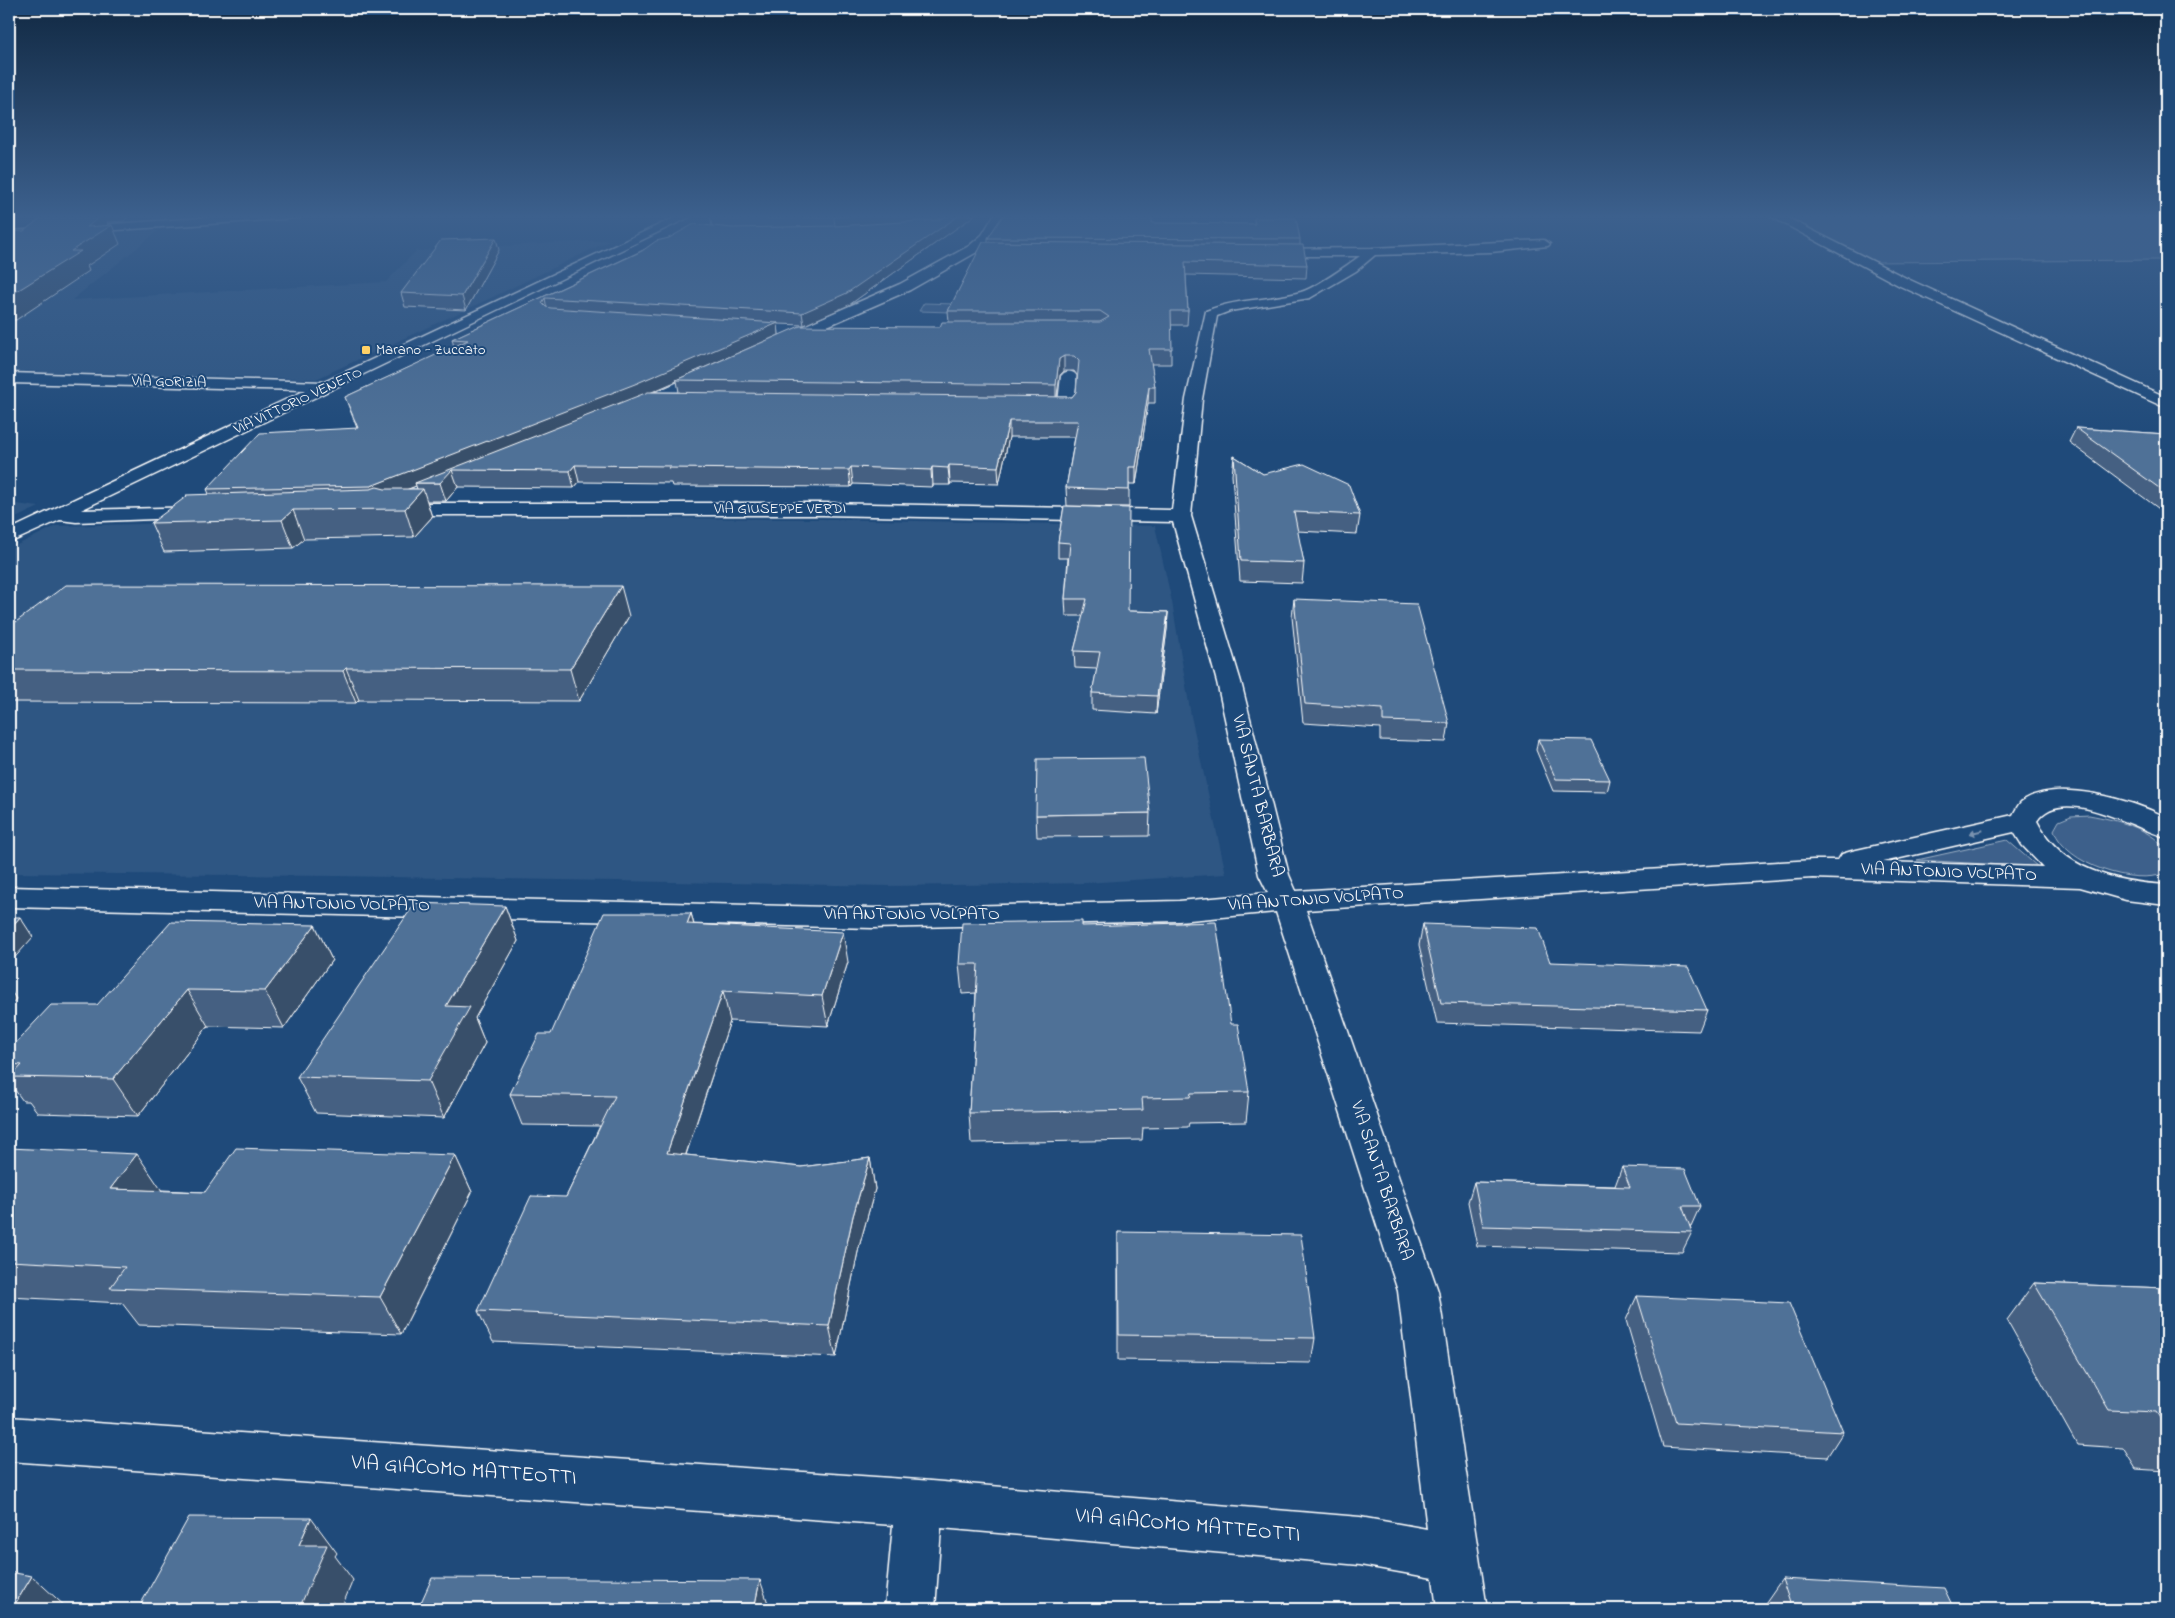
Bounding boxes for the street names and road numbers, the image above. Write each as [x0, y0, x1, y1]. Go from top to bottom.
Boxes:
street label: VIA VITTORIO VENETO [229, 361, 366, 441]
street label: VIA GORIZIA [131, 370, 206, 394]
street label: VIA GIUSEPPE VERDI [713, 498, 846, 520]
street label: VIA SANTA BARBARA [1224, 711, 1290, 880]
street label: VIA ANTONIO VOLPATO [1860, 857, 2037, 889]
street label: VIA ANTONIO VOLPATO [1226, 881, 1405, 919]
street label: VIA ANTONIO VOLPATO [253, 890, 430, 920]
street label: VIA ANTONIO VOLPATO [823, 902, 1000, 928]
street label: VIA SANTA BARBARA [1343, 1097, 1419, 1264]
street label: VIA GIACOMO MATTEOTTI [349, 1448, 578, 1494]
street label: VIA GIACOMO MATTEOTTI [1073, 1501, 1302, 1551]

